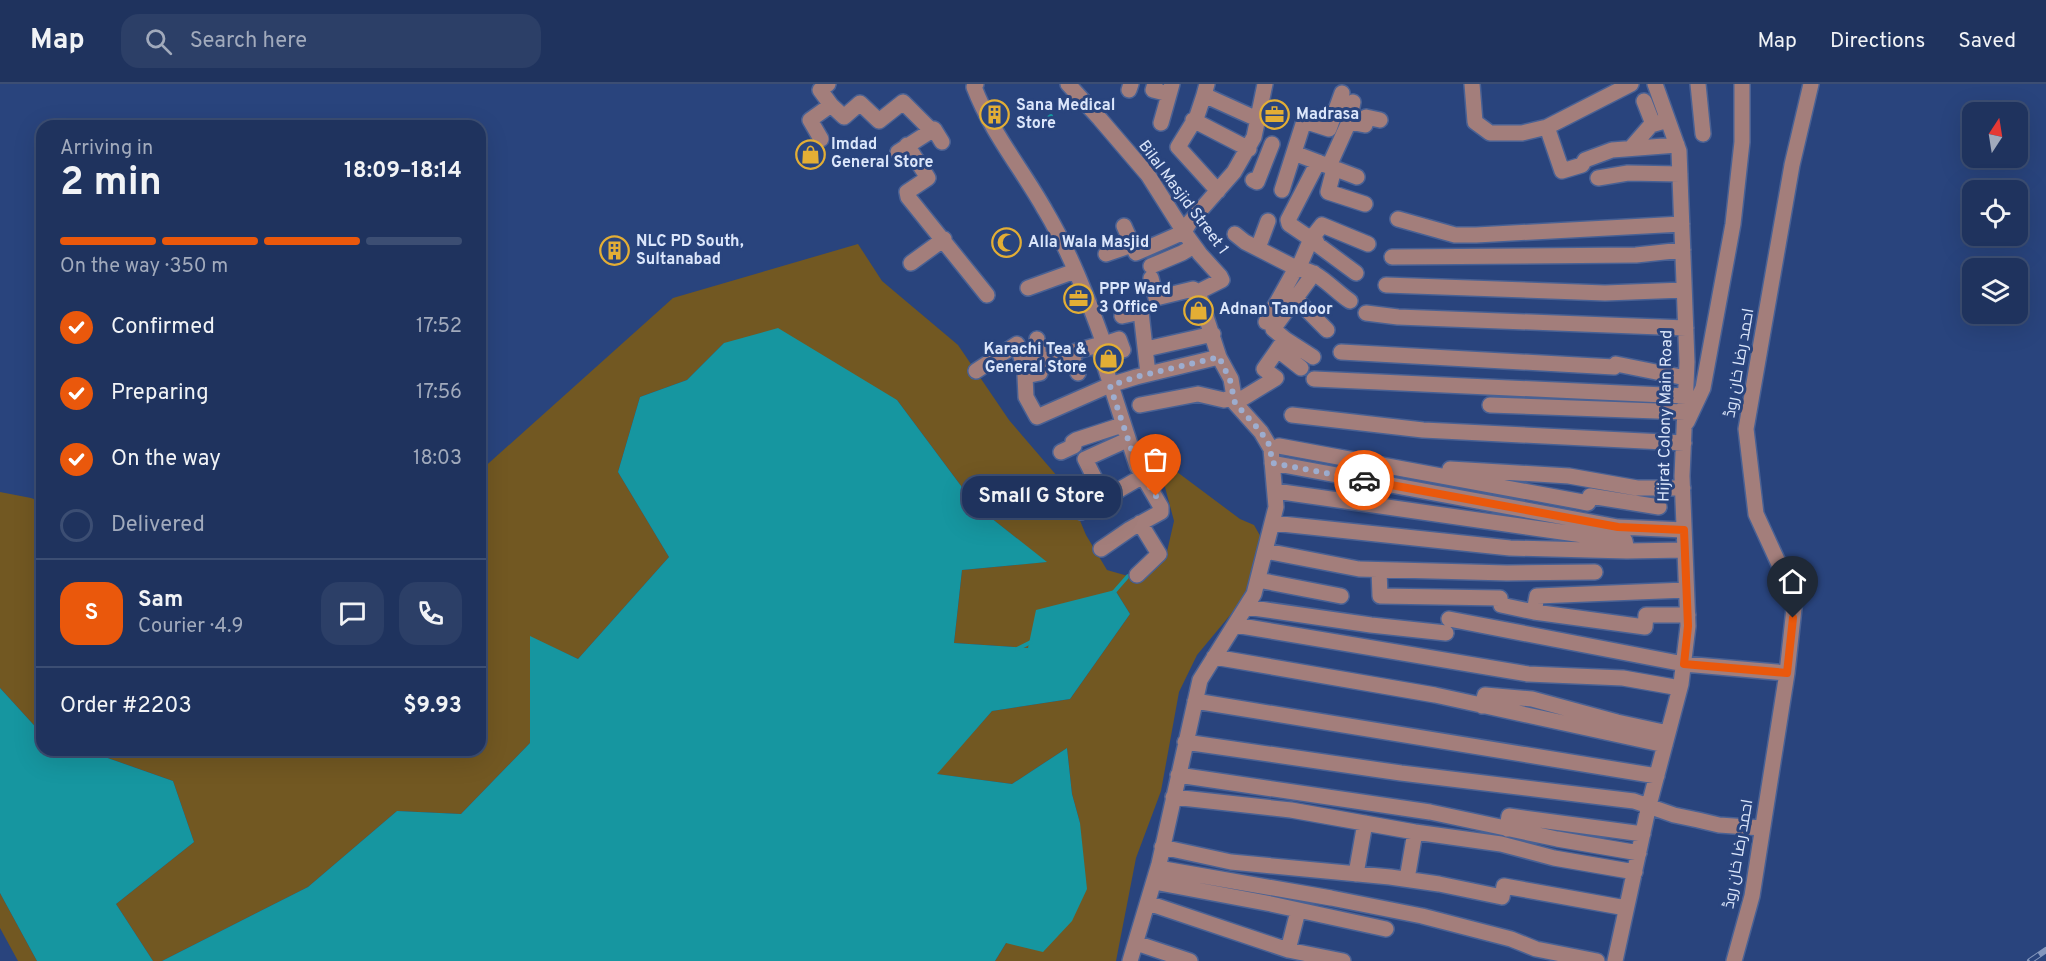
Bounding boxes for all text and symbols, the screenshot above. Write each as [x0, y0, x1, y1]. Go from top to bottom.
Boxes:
search box [121, 14, 541, 68]
text: Map [30, 23, 85, 59]
icon: search [142, 25, 175, 58]
text: Search here [190, 28, 307, 55]
text: Map [1757, 28, 1797, 55]
text: Directions [1830, 28, 1925, 55]
text: Saved [1958, 28, 2016, 55]
place label: Sana Medical Store [1016, 96, 1115, 134]
building icon: Sana Medical Store [979, 99, 1011, 131]
office icon: Madrasa [1259, 99, 1291, 131]
north arrow [1962, 102, 2028, 168]
map controls [1962, 102, 2028, 324]
place label: Madrasa [1296, 105, 1359, 125]
place label: Imdad General Store [831, 135, 933, 173]
text: Arriving in [60, 136, 153, 162]
street label: Bilal Masjid Street 1 [1133, 137, 1233, 259]
shop icon: Imdad General Store [794, 138, 826, 170]
text: 18:09–18:14 [344, 158, 462, 185]
text: 2 min [60, 160, 162, 209]
button: locate [1962, 180, 2028, 246]
mosque icon: Alla Wala Masjid [991, 227, 1023, 259]
place label: NLC PD South, Sultanabad [636, 232, 744, 270]
place label: Alla Wala Masjid [1028, 233, 1149, 253]
building icon: NLC PD South, Sultanabad [599, 235, 631, 267]
text: On the way · 350 m [60, 254, 228, 280]
button: layers [1962, 258, 2028, 324]
place label: PPP Ward 3 Office [1099, 280, 1171, 318]
office icon: PPP Ward 3 Office [1062, 283, 1094, 315]
shop icon: Adnan Tandoor [1182, 294, 1214, 326]
place label: Adnan Tandoor [1219, 300, 1333, 320]
street label: احمد رضا خان روڈ [1721, 307, 1759, 419]
icon: check [60, 311, 93, 344]
text: Confirmed [111, 314, 215, 341]
text: 17:52 [416, 314, 462, 340]
street label: Hijrat Colony Main Road [1655, 330, 1677, 502]
place label: Karachi Tea & General Store [984, 340, 1087, 378]
shop icon: Karachi Tea & General Store [1092, 343, 1124, 375]
icon: check [60, 377, 93, 410]
text: Preparing [111, 380, 209, 407]
text: 17:56 [416, 380, 462, 406]
pin [1130, 434, 1181, 496]
icon: check [60, 443, 93, 476]
icon: bag [1139, 443, 1172, 476]
text: On the way [111, 446, 221, 473]
text: 18:03 [413, 446, 462, 472]
courier [1334, 450, 1394, 510]
icon: car [1348, 464, 1381, 497]
callout: Small G Store [961, 475, 1120, 517]
text: Small G Store [978, 484, 1105, 510]
text: Delivered [111, 512, 205, 539]
pin [1767, 556, 1818, 618]
icon: home [1776, 565, 1809, 598]
button: chat [321, 582, 384, 645]
button: phone [399, 582, 462, 645]
text: Sam [138, 587, 183, 614]
text: S [85, 600, 98, 627]
text: Courier · 4.9 [138, 614, 243, 640]
text: Order #2203 [60, 693, 192, 720]
text: $9.93 [403, 693, 462, 720]
street label: احمد رضا خان روڈ [1720, 798, 1758, 910]

